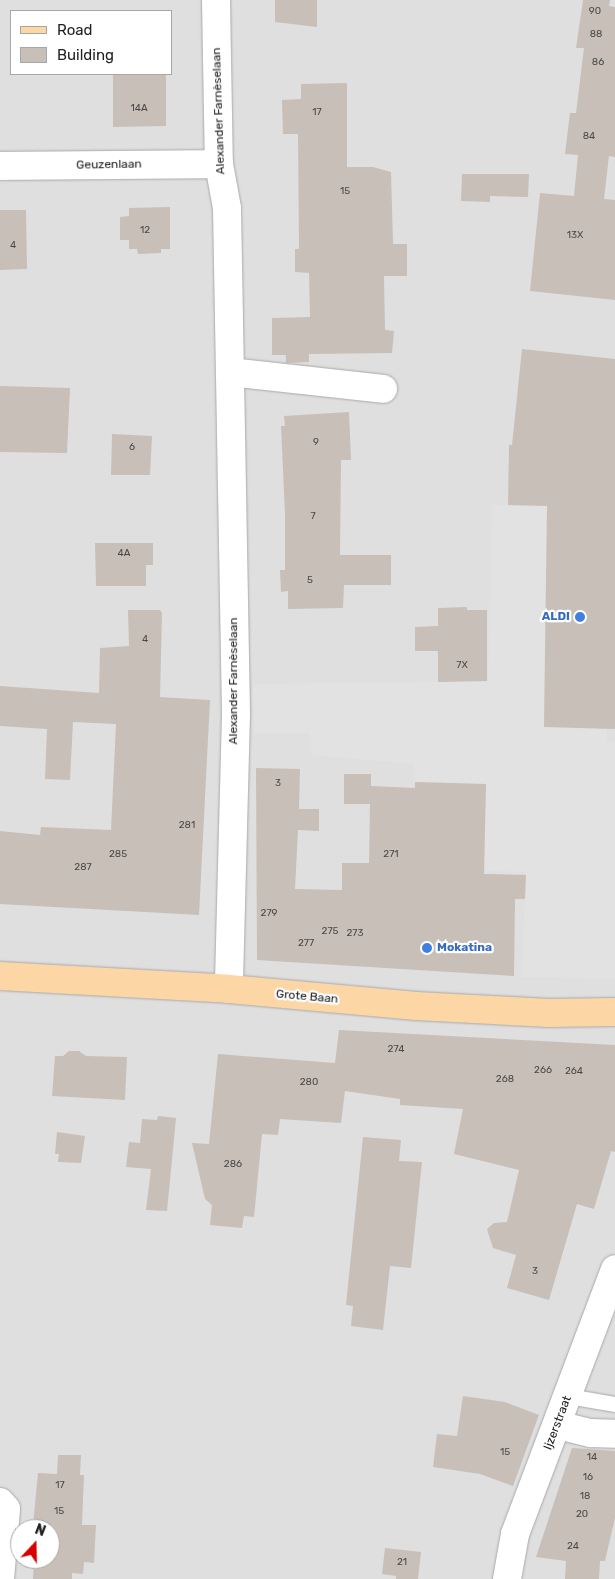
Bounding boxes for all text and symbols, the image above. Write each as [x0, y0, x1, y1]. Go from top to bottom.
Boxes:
house number: 90 [589, 6, 601, 18]
legend [10, 10, 172, 75]
text: Road [57, 21, 93, 39]
house number: 88 [590, 29, 602, 41]
text: Building [57, 46, 114, 64]
street label: Alexander Farnèselaan [210, 47, 228, 175]
house number: 86 [592, 57, 604, 69]
house number: 14A [130, 103, 148, 115]
house number: 17 [312, 107, 322, 119]
house number: 84 [583, 131, 595, 143]
street label: Geuzenlaan [76, 157, 142, 173]
house number: 15 [340, 186, 350, 198]
house number: 12 [140, 225, 150, 237]
house number: 13X [567, 230, 583, 242]
house number: 4 [10, 240, 16, 252]
house number: 9 [313, 437, 319, 449]
house number: 6 [129, 442, 135, 454]
house number: 7 [310, 511, 316, 523]
house number: 4A [118, 548, 130, 560]
house number: 5 [307, 575, 313, 587]
place label: ALDI [542, 610, 570, 624]
marker: ALDI [574, 611, 586, 623]
street label: Alexander Farnèselaan [227, 617, 241, 745]
house number: 4 [142, 634, 148, 646]
house number: 7X [456, 660, 468, 672]
house number: 3 [275, 778, 281, 790]
house number: 281 [179, 820, 195, 832]
house number: 285 [109, 849, 127, 861]
house number: 271 [383, 849, 399, 861]
house number: 287 [74, 862, 92, 874]
house number: 279 [261, 908, 277, 920]
house number: 275 [322, 926, 338, 938]
house number: 273 [346, 928, 364, 940]
house number: 277 [298, 938, 314, 950]
place label: Mokatina [437, 941, 492, 955]
marker: Mokatina [421, 942, 433, 954]
street label: Grote Baan [275, 987, 339, 1007]
house number: 274 [388, 1044, 404, 1056]
house number: 266 [534, 1065, 552, 1077]
house number: 264 [565, 1066, 583, 1078]
house number: 268 [496, 1074, 514, 1086]
house number: 280 [300, 1077, 318, 1089]
house number: 286 [224, 1159, 242, 1171]
house number: 3 [532, 1266, 538, 1278]
street label: Ijzerstraat [541, 1394, 575, 1452]
house number: 15 [500, 1447, 510, 1459]
house number: 14 [587, 1452, 597, 1464]
house number: 16 [583, 1472, 593, 1484]
house number: 17 [55, 1480, 65, 1492]
house number: 18 [580, 1491, 590, 1503]
house number: 15 [54, 1506, 64, 1518]
house number: 20 [576, 1509, 588, 1521]
north arrow [10, 1519, 60, 1569]
text: N [32, 1521, 48, 1540]
house number: 24 [567, 1541, 579, 1553]
house number: 21 [397, 1557, 407, 1569]

